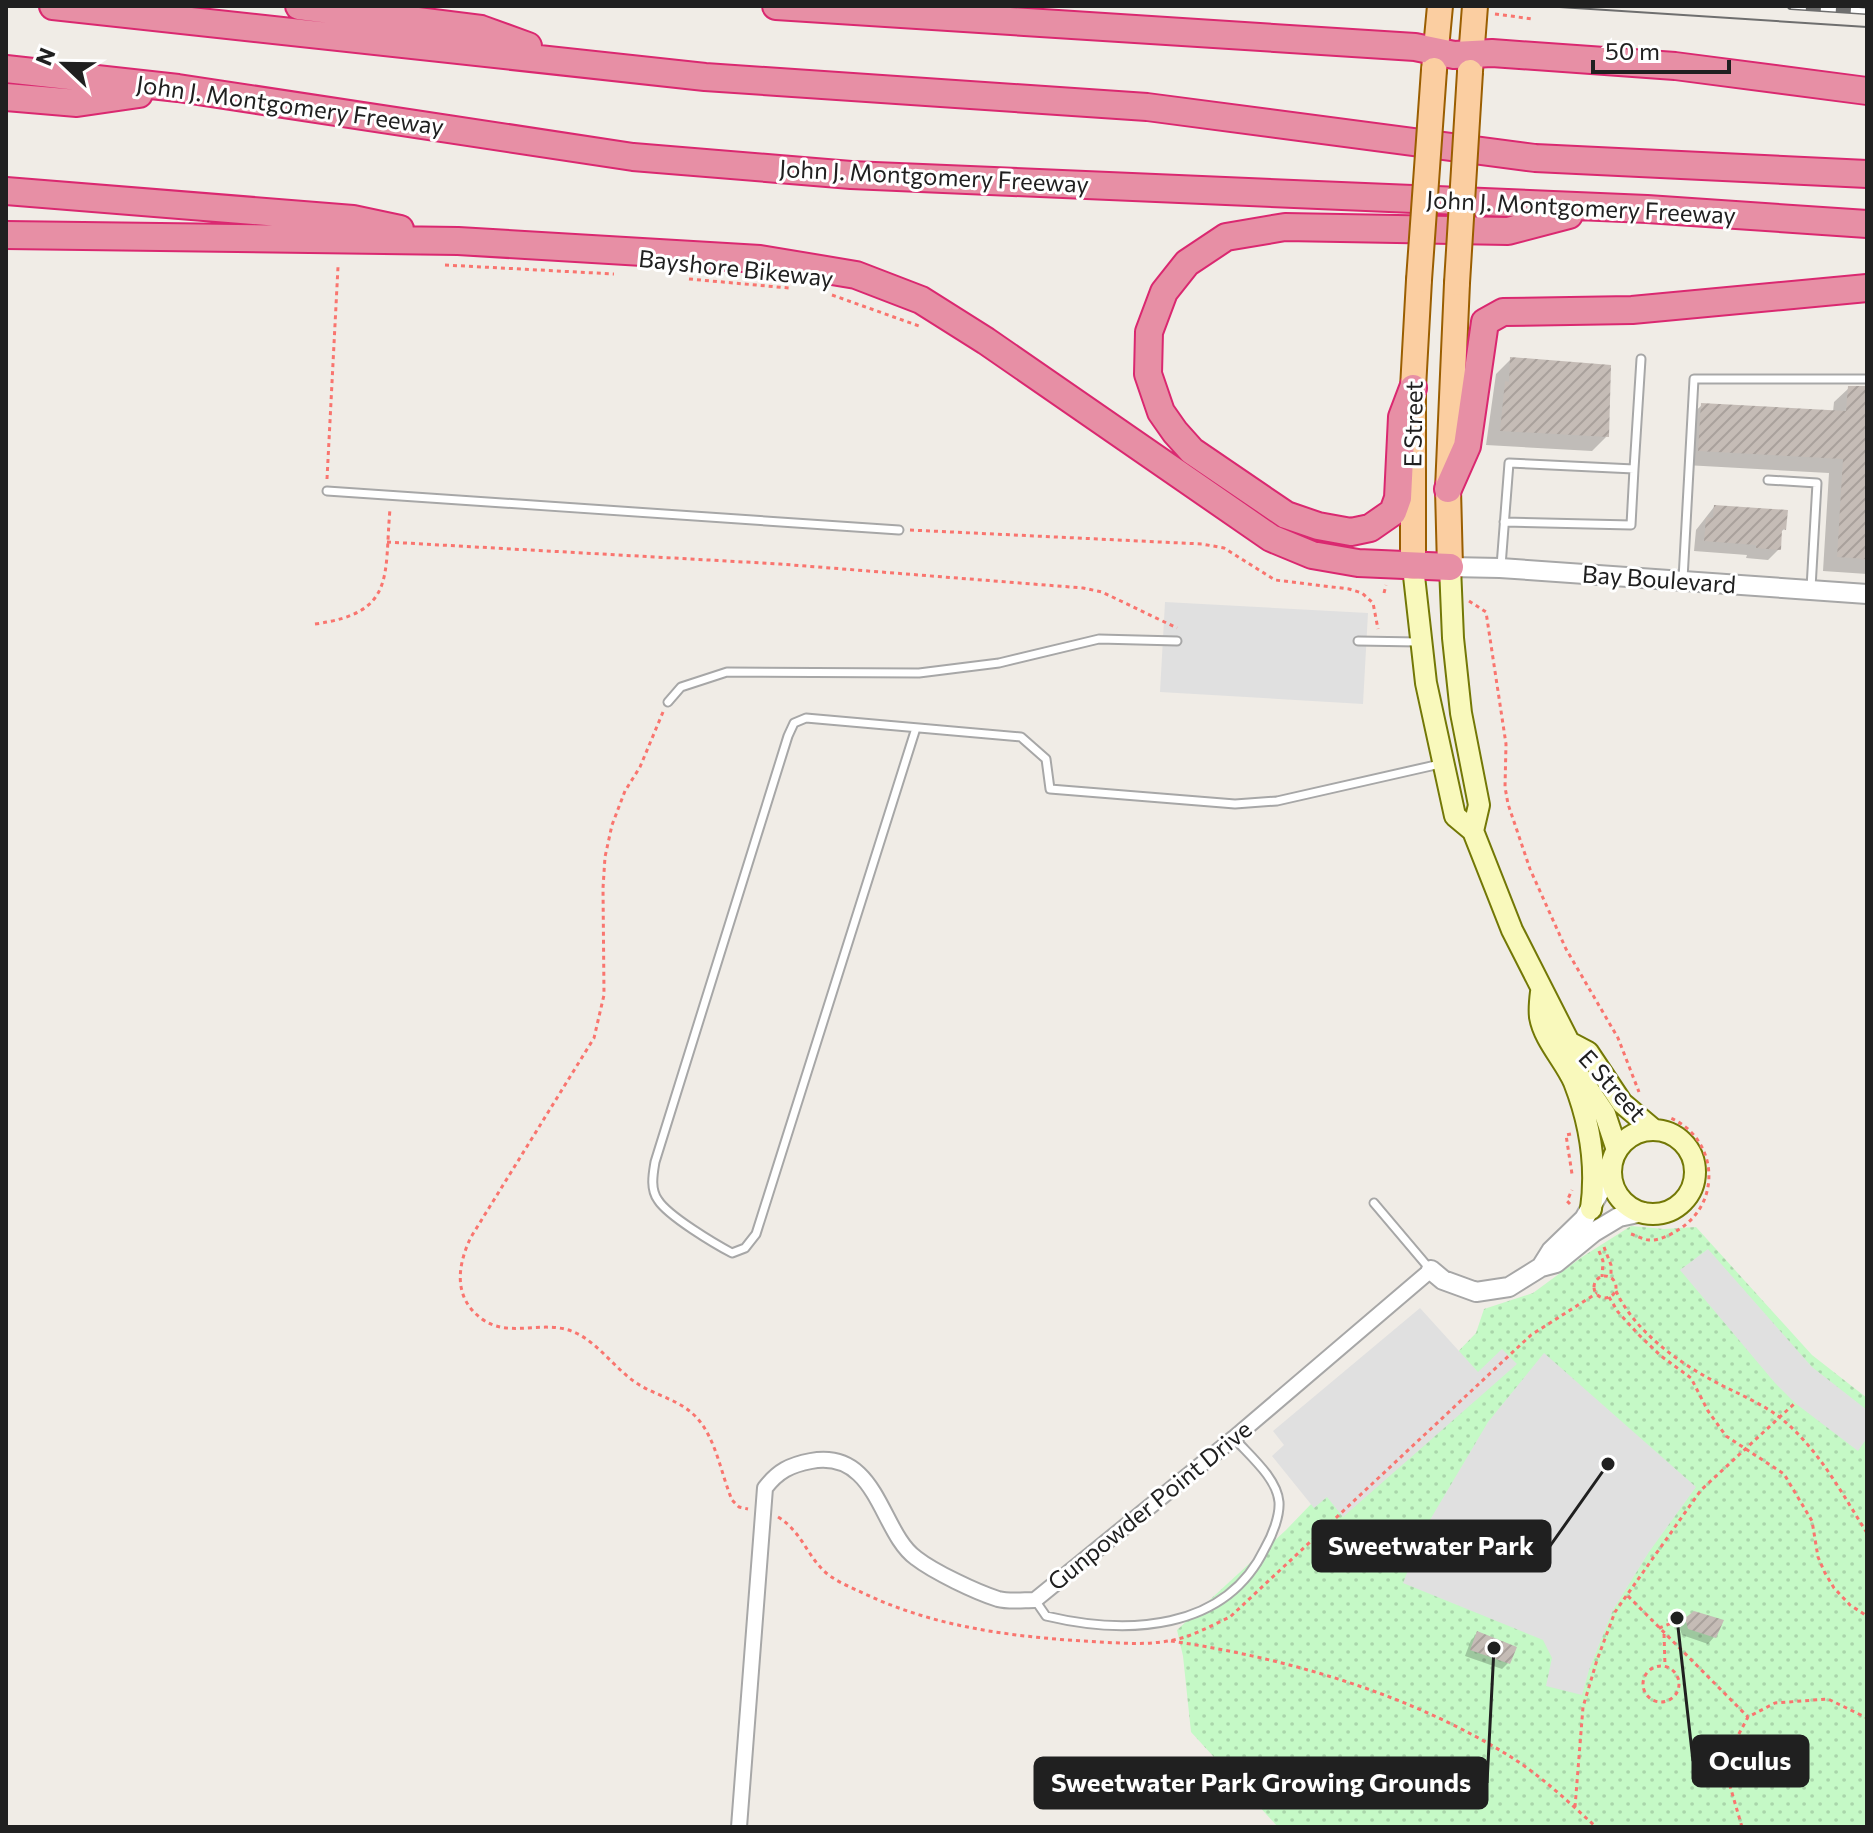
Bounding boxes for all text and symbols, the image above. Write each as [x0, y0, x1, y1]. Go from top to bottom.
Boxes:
north arrow [24, 24, 104, 104]
scale bar [1593, 24, 1729, 74]
text: 50 m [1605, 36, 1660, 65]
text: N [29, 44, 61, 69]
street label: John J. Montgomery Freeway [135, 69, 446, 140]
street label: John J. Montgomery Freeway [778, 153, 1090, 198]
street label: John J. Montgomery Freeway [1425, 184, 1737, 229]
street label: Bayshore Bikeway [637, 243, 835, 292]
street label: E Street [1397, 380, 1428, 468]
street label: Bay Boulevard [1581, 559, 1737, 598]
street label: E Street [1573, 1043, 1653, 1127]
street label: Gunpowder Point Drive [1041, 1414, 1257, 1596]
callout: Sweetwater Park [1313, 1521, 1550, 1571]
text: Sweetwater Park [1328, 1529, 1534, 1560]
callout: Oculus [1693, 1736, 1808, 1786]
text: Oculus [1709, 1744, 1791, 1775]
callout: Sweetwater Park Growing Grounds [1035, 1758, 1487, 1808]
text: Sweetwater Park Growing Grounds [1051, 1766, 1471, 1797]

